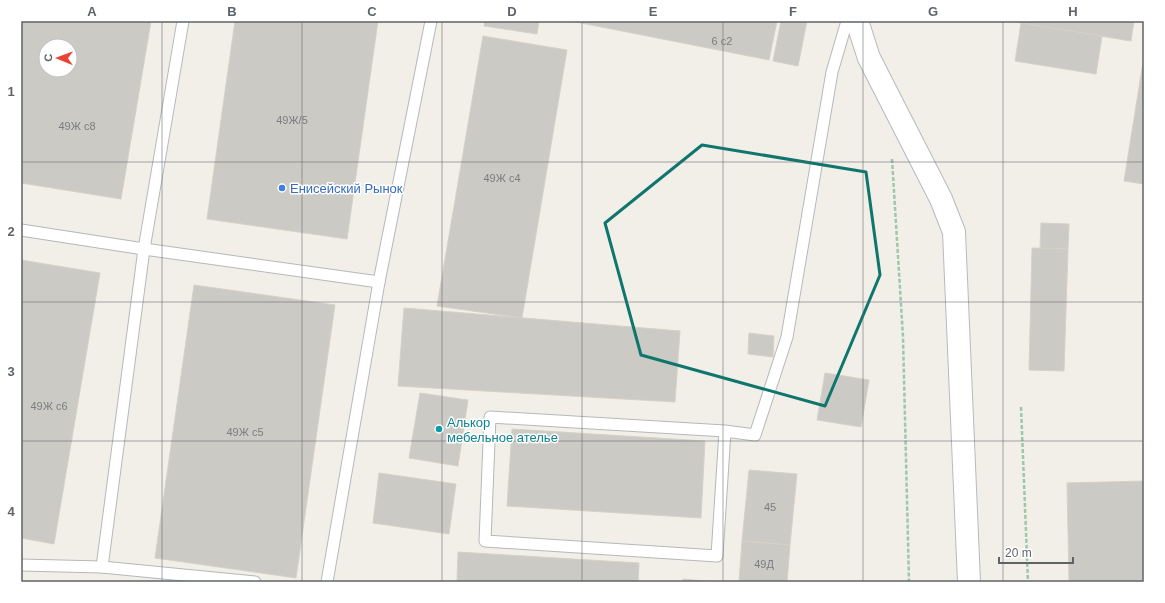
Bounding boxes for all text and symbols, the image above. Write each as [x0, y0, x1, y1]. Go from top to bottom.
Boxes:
text: A [87, 4, 97, 19]
text: B [227, 4, 237, 19]
text: C [367, 4, 377, 19]
text: D [507, 4, 517, 19]
text: E [649, 4, 658, 19]
text: F [789, 4, 797, 19]
text: G [928, 4, 938, 19]
text: H [1068, 4, 1078, 19]
house number: 6 с2 [712, 35, 732, 47]
north arrow [38, 38, 78, 78]
text: С [42, 54, 54, 62]
text: 1 [7, 84, 15, 99]
house number: 49Ж/5 [276, 114, 308, 126]
house number: 49Ж с8 [58, 120, 96, 132]
house number: 49Ж с4 [483, 172, 521, 184]
place label: Енисейский Рынок [290, 181, 403, 196]
marker: Енисейский Рынок [277, 183, 287, 193]
text: 2 [7, 224, 15, 239]
text: 3 [7, 364, 15, 379]
house number: 49Ж с6 [30, 400, 68, 412]
place label: Алькор мебельное ателье [447, 415, 558, 445]
marker: Алькор мебельное ателье [434, 424, 444, 434]
house number: 49Ж с5 [226, 426, 264, 438]
house number: 45 [764, 501, 776, 513]
text: 4 [7, 504, 15, 519]
scale bar [999, 539, 1073, 565]
text: 20 m [1005, 546, 1032, 560]
house number: 49Д [754, 558, 774, 570]

